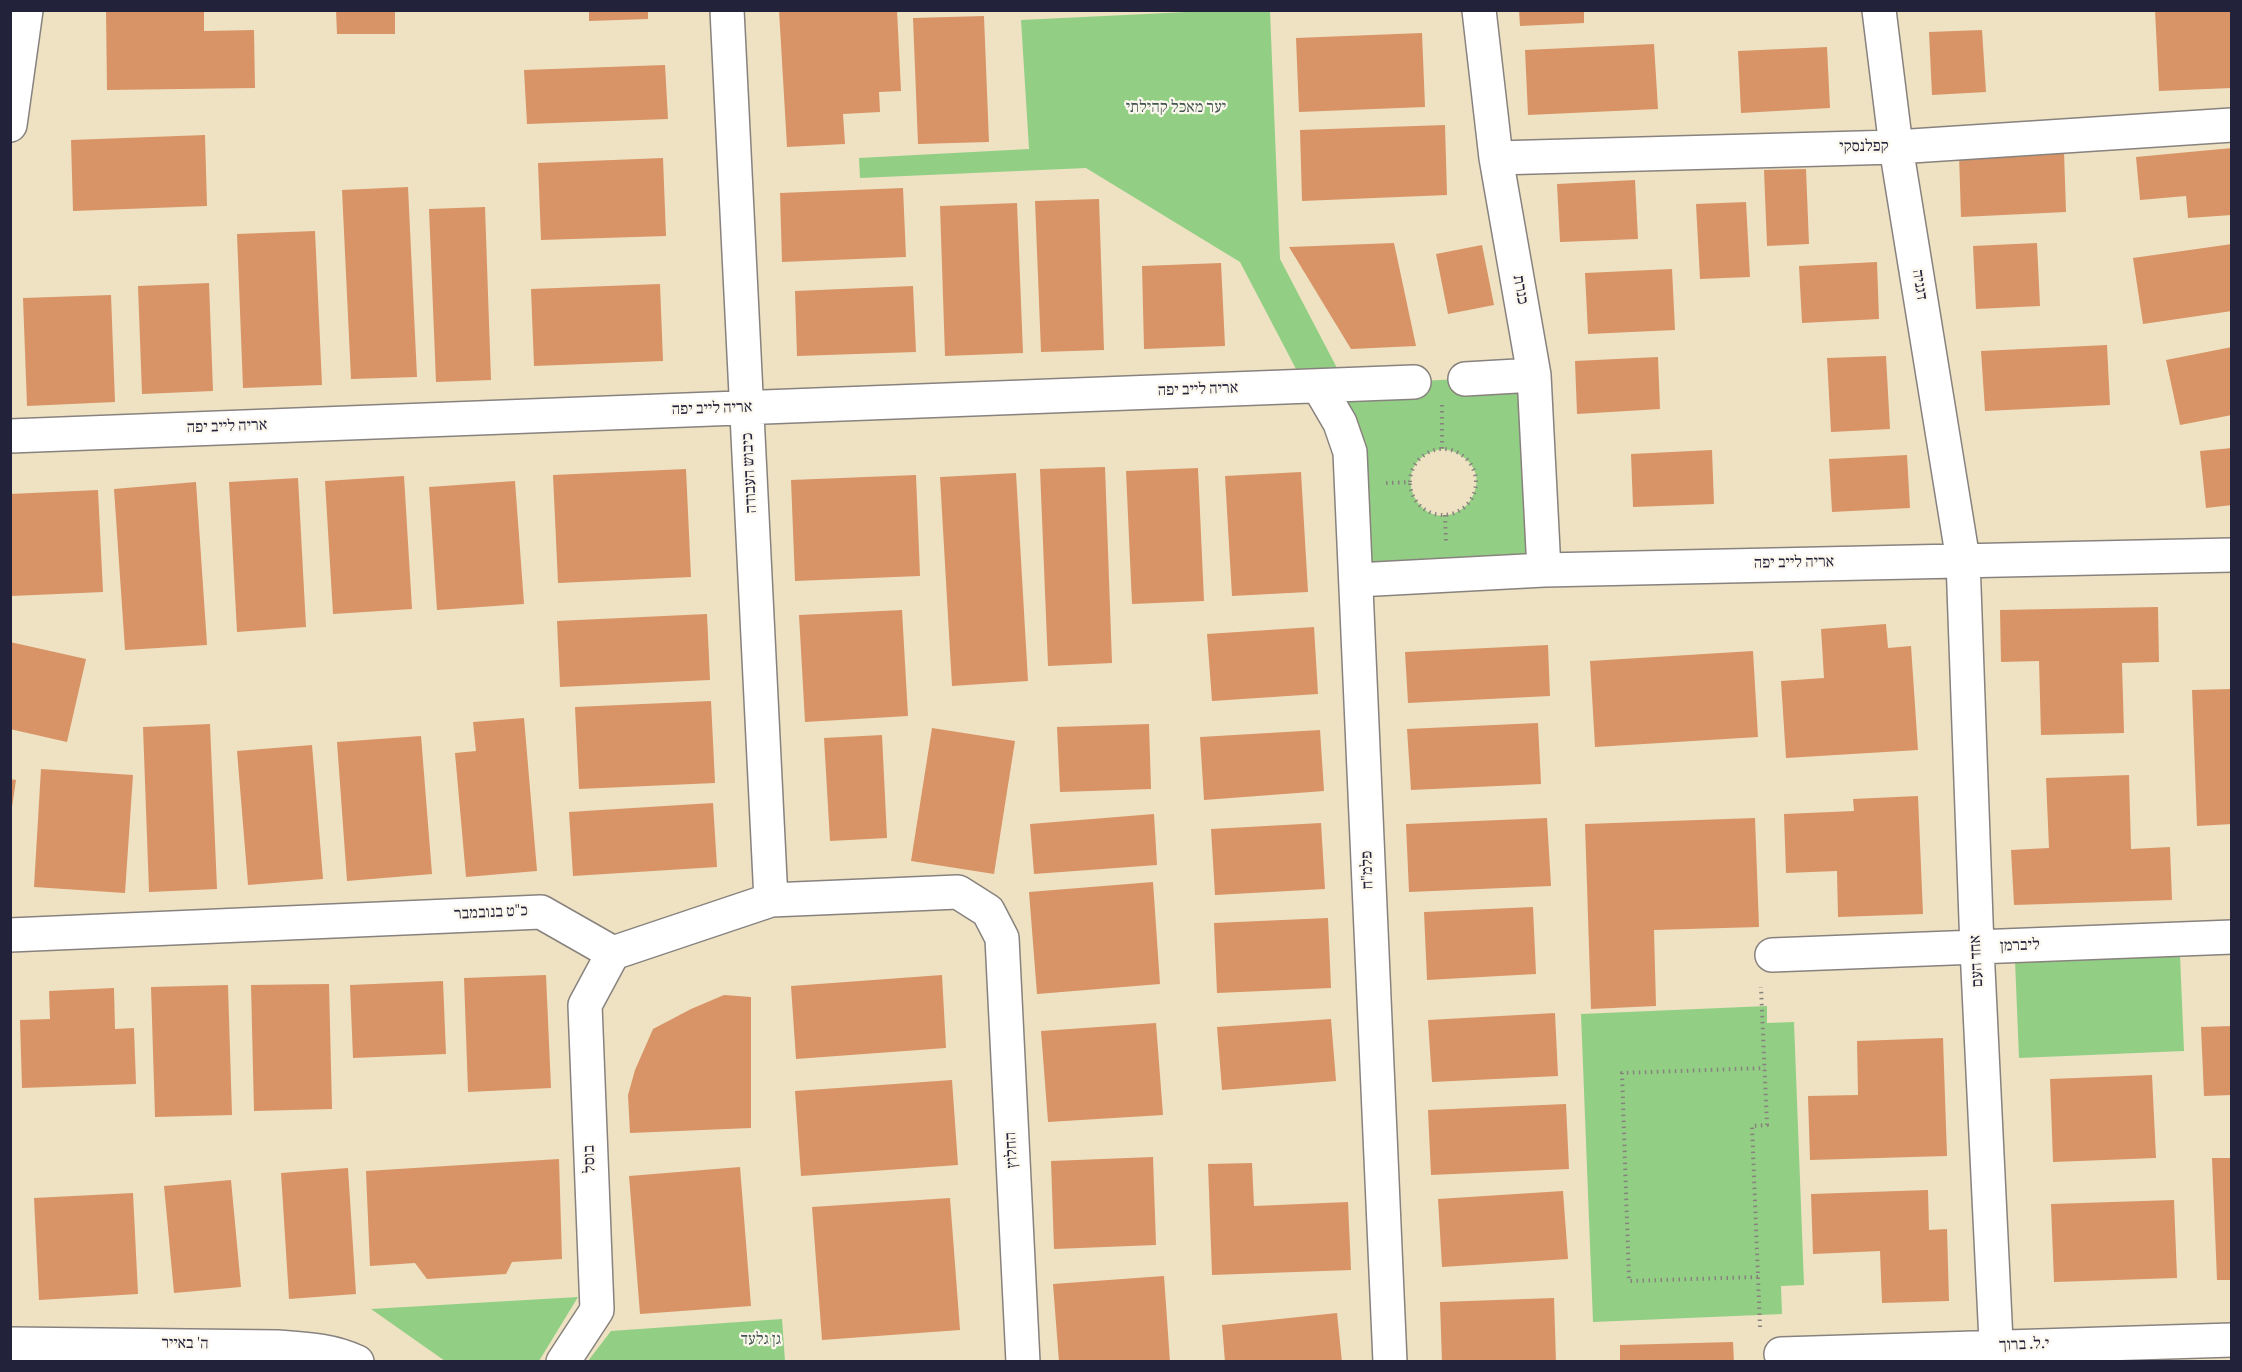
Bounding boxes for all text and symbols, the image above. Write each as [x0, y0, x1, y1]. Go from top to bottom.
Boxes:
park label: יער מאכל קהילתי [1126, 99, 1226, 119]
street label: קפלנסקי [1839, 138, 1889, 158]
street label: דגניה [1906, 268, 1930, 302]
street label: כנרת [1507, 274, 1531, 306]
street label: אריה לייב יפה [1157, 380, 1239, 402]
street label: אריה לייב יפה [671, 399, 753, 421]
street label: אריה לייב יפה [186, 417, 268, 439]
street label: כיבוש העבודה [739, 432, 763, 514]
street label: אריה לייב יפה [1754, 554, 1834, 574]
street label: פלמ"ח [1359, 850, 1379, 890]
street label: כ"ט בנובמבר [454, 902, 528, 926]
street label: אחד העם [1967, 934, 1989, 988]
street label: ליברמן [2000, 937, 2040, 957]
street label: החלוץ [1002, 1131, 1024, 1169]
street label: בוסל [581, 1145, 601, 1173]
park label: גן גלעד [741, 1331, 781, 1351]
street label: ה' באייר [161, 1335, 209, 1355]
street label: י.ל. ברוך [1998, 1336, 2050, 1356]

